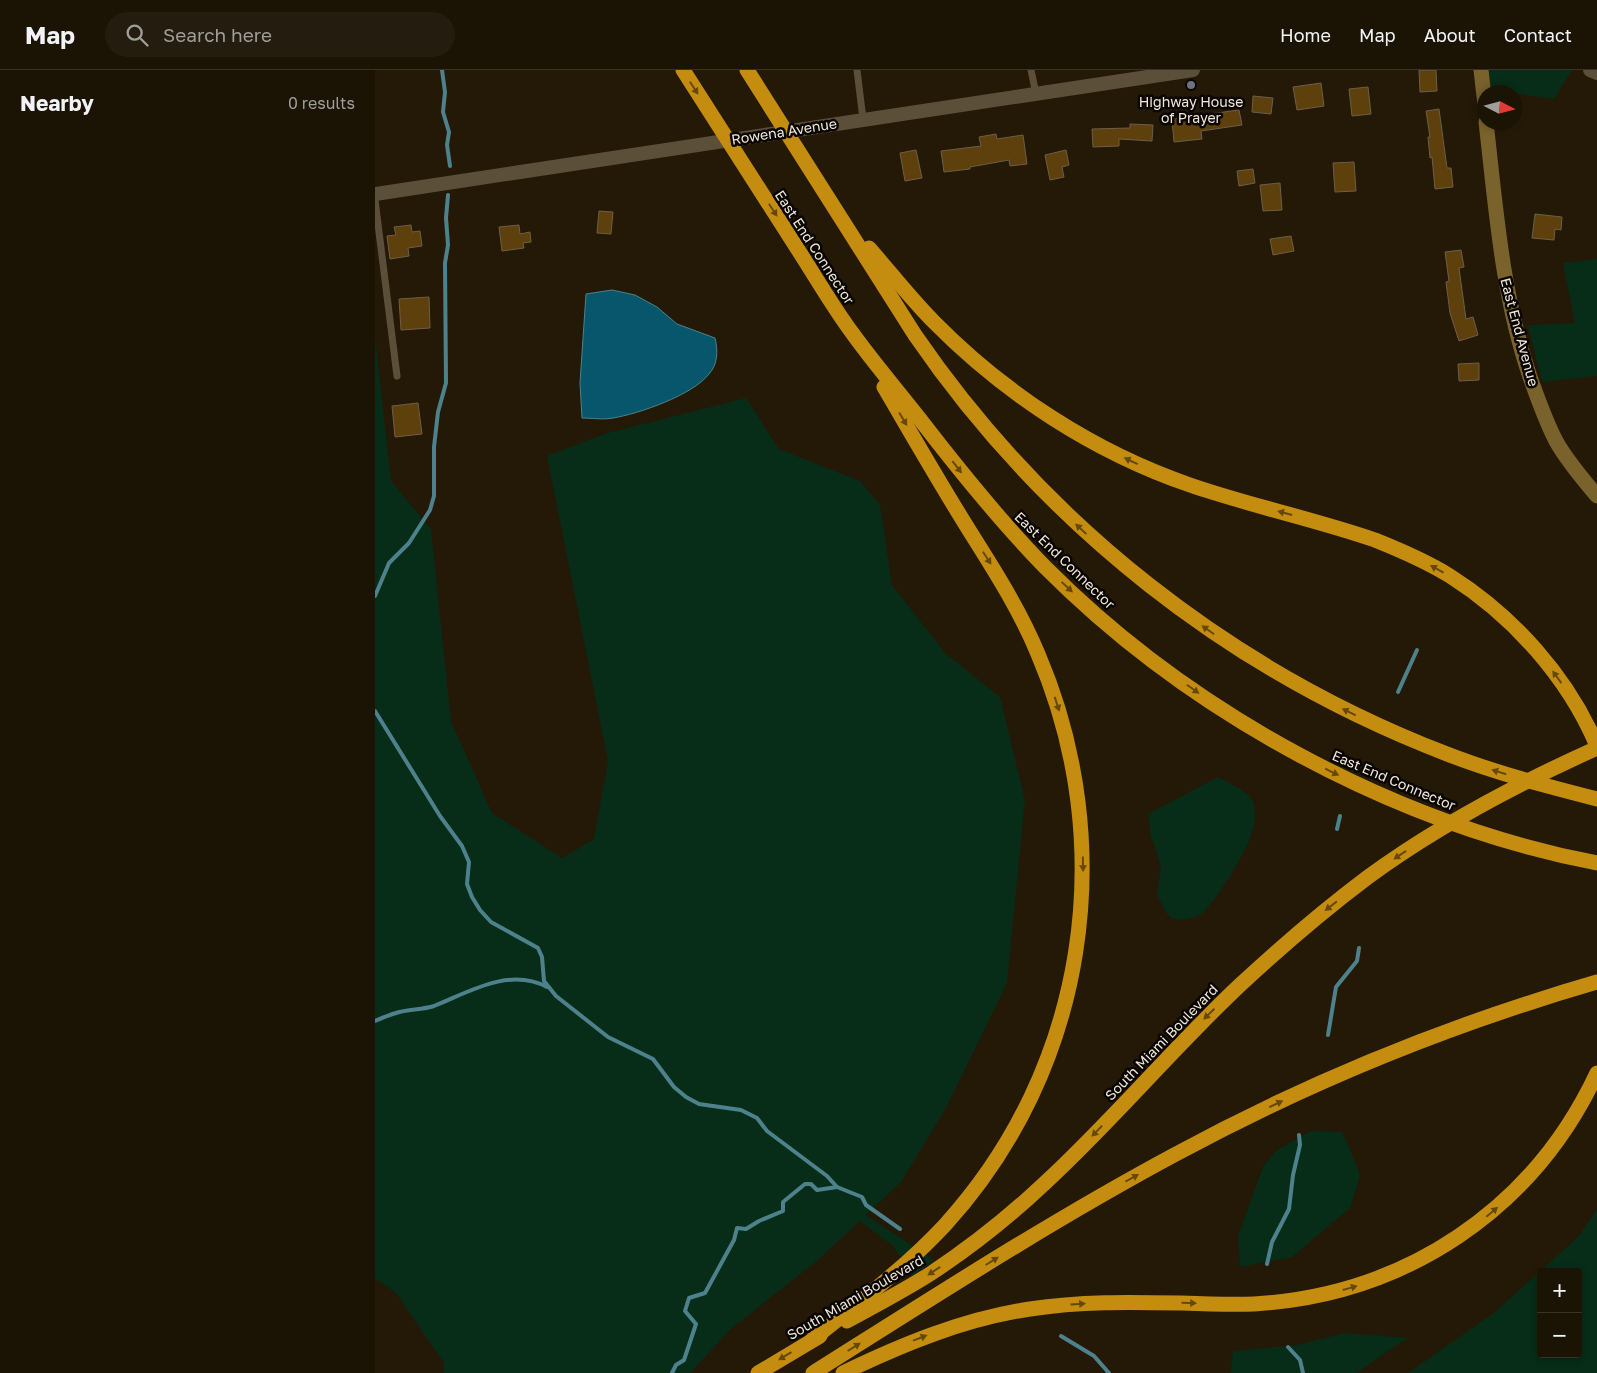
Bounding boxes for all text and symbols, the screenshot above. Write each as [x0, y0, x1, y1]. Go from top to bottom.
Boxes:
search box [105, 12, 455, 57]
text: Map [25, 20, 75, 49]
icon: search [123, 21, 151, 49]
text: Search here [163, 23, 272, 46]
text: Home [1280, 24, 1331, 46]
text: Map [1359, 24, 1396, 46]
text: About [1424, 24, 1476, 46]
text: Contact [1504, 24, 1572, 46]
marker: Highway House of Prayer [1185, 79, 1197, 91]
one-way arrow [689, 81, 699, 94]
north arrow [1477, 85, 1522, 130]
text: Nearby [20, 90, 94, 116]
text: 0 results [288, 93, 355, 113]
place label: Highway House of Prayer [1139, 93, 1243, 126]
street label: Rowena Avenue [730, 114, 838, 148]
street label: East End Connector [772, 187, 858, 308]
one-way arrow [768, 204, 777, 217]
street label: East End Avenue [1497, 276, 1543, 388]
one-way arrow [898, 413, 907, 426]
one-way arrow [1124, 457, 1139, 465]
one-way arrow [952, 460, 962, 474]
street label: East End Connector [1011, 508, 1119, 612]
one-way arrow [1277, 509, 1293, 517]
one-way arrow [1076, 523, 1088, 535]
one-way arrow [982, 552, 992, 565]
one-way arrow [1430, 565, 1444, 573]
one-way arrow [1060, 581, 1072, 593]
one-way arrow [1202, 625, 1215, 635]
one-way arrow [1552, 670, 1562, 684]
one-way arrow [1186, 684, 1199, 694]
one-way arrow [1054, 697, 1062, 712]
one-way arrow [1341, 708, 1356, 716]
street label: East End Connector [1330, 746, 1459, 814]
one-way arrow [1325, 768, 1339, 776]
one-way arrow [1492, 768, 1507, 775]
one-way arrow [1394, 851, 1407, 860]
one-way arrow [1079, 856, 1087, 872]
one-way arrow [1325, 901, 1338, 912]
street label: South Miami Boulevard [1101, 980, 1221, 1104]
one-way arrow [1204, 1008, 1216, 1020]
one-way arrow [1269, 1099, 1283, 1107]
one-way arrow [1091, 1125, 1103, 1137]
one-way arrow [1124, 1174, 1139, 1182]
one-way arrow [1485, 1206, 1498, 1217]
street label: South Miami Boulevard [784, 1251, 926, 1343]
one-way arrow [985, 1256, 998, 1265]
one-way arrow [927, 1266, 941, 1276]
map controls [1537, 1268, 1582, 1358]
button: + [1537, 1268, 1582, 1313]
one-way arrow [1342, 1284, 1358, 1292]
one-way arrow [1070, 1299, 1086, 1307]
one-way arrow [1181, 1300, 1197, 1308]
button: − [1537, 1313, 1582, 1358]
one-way arrow [912, 1334, 927, 1342]
one-way arrow [847, 1342, 860, 1352]
one-way arrow [778, 1352, 792, 1361]

